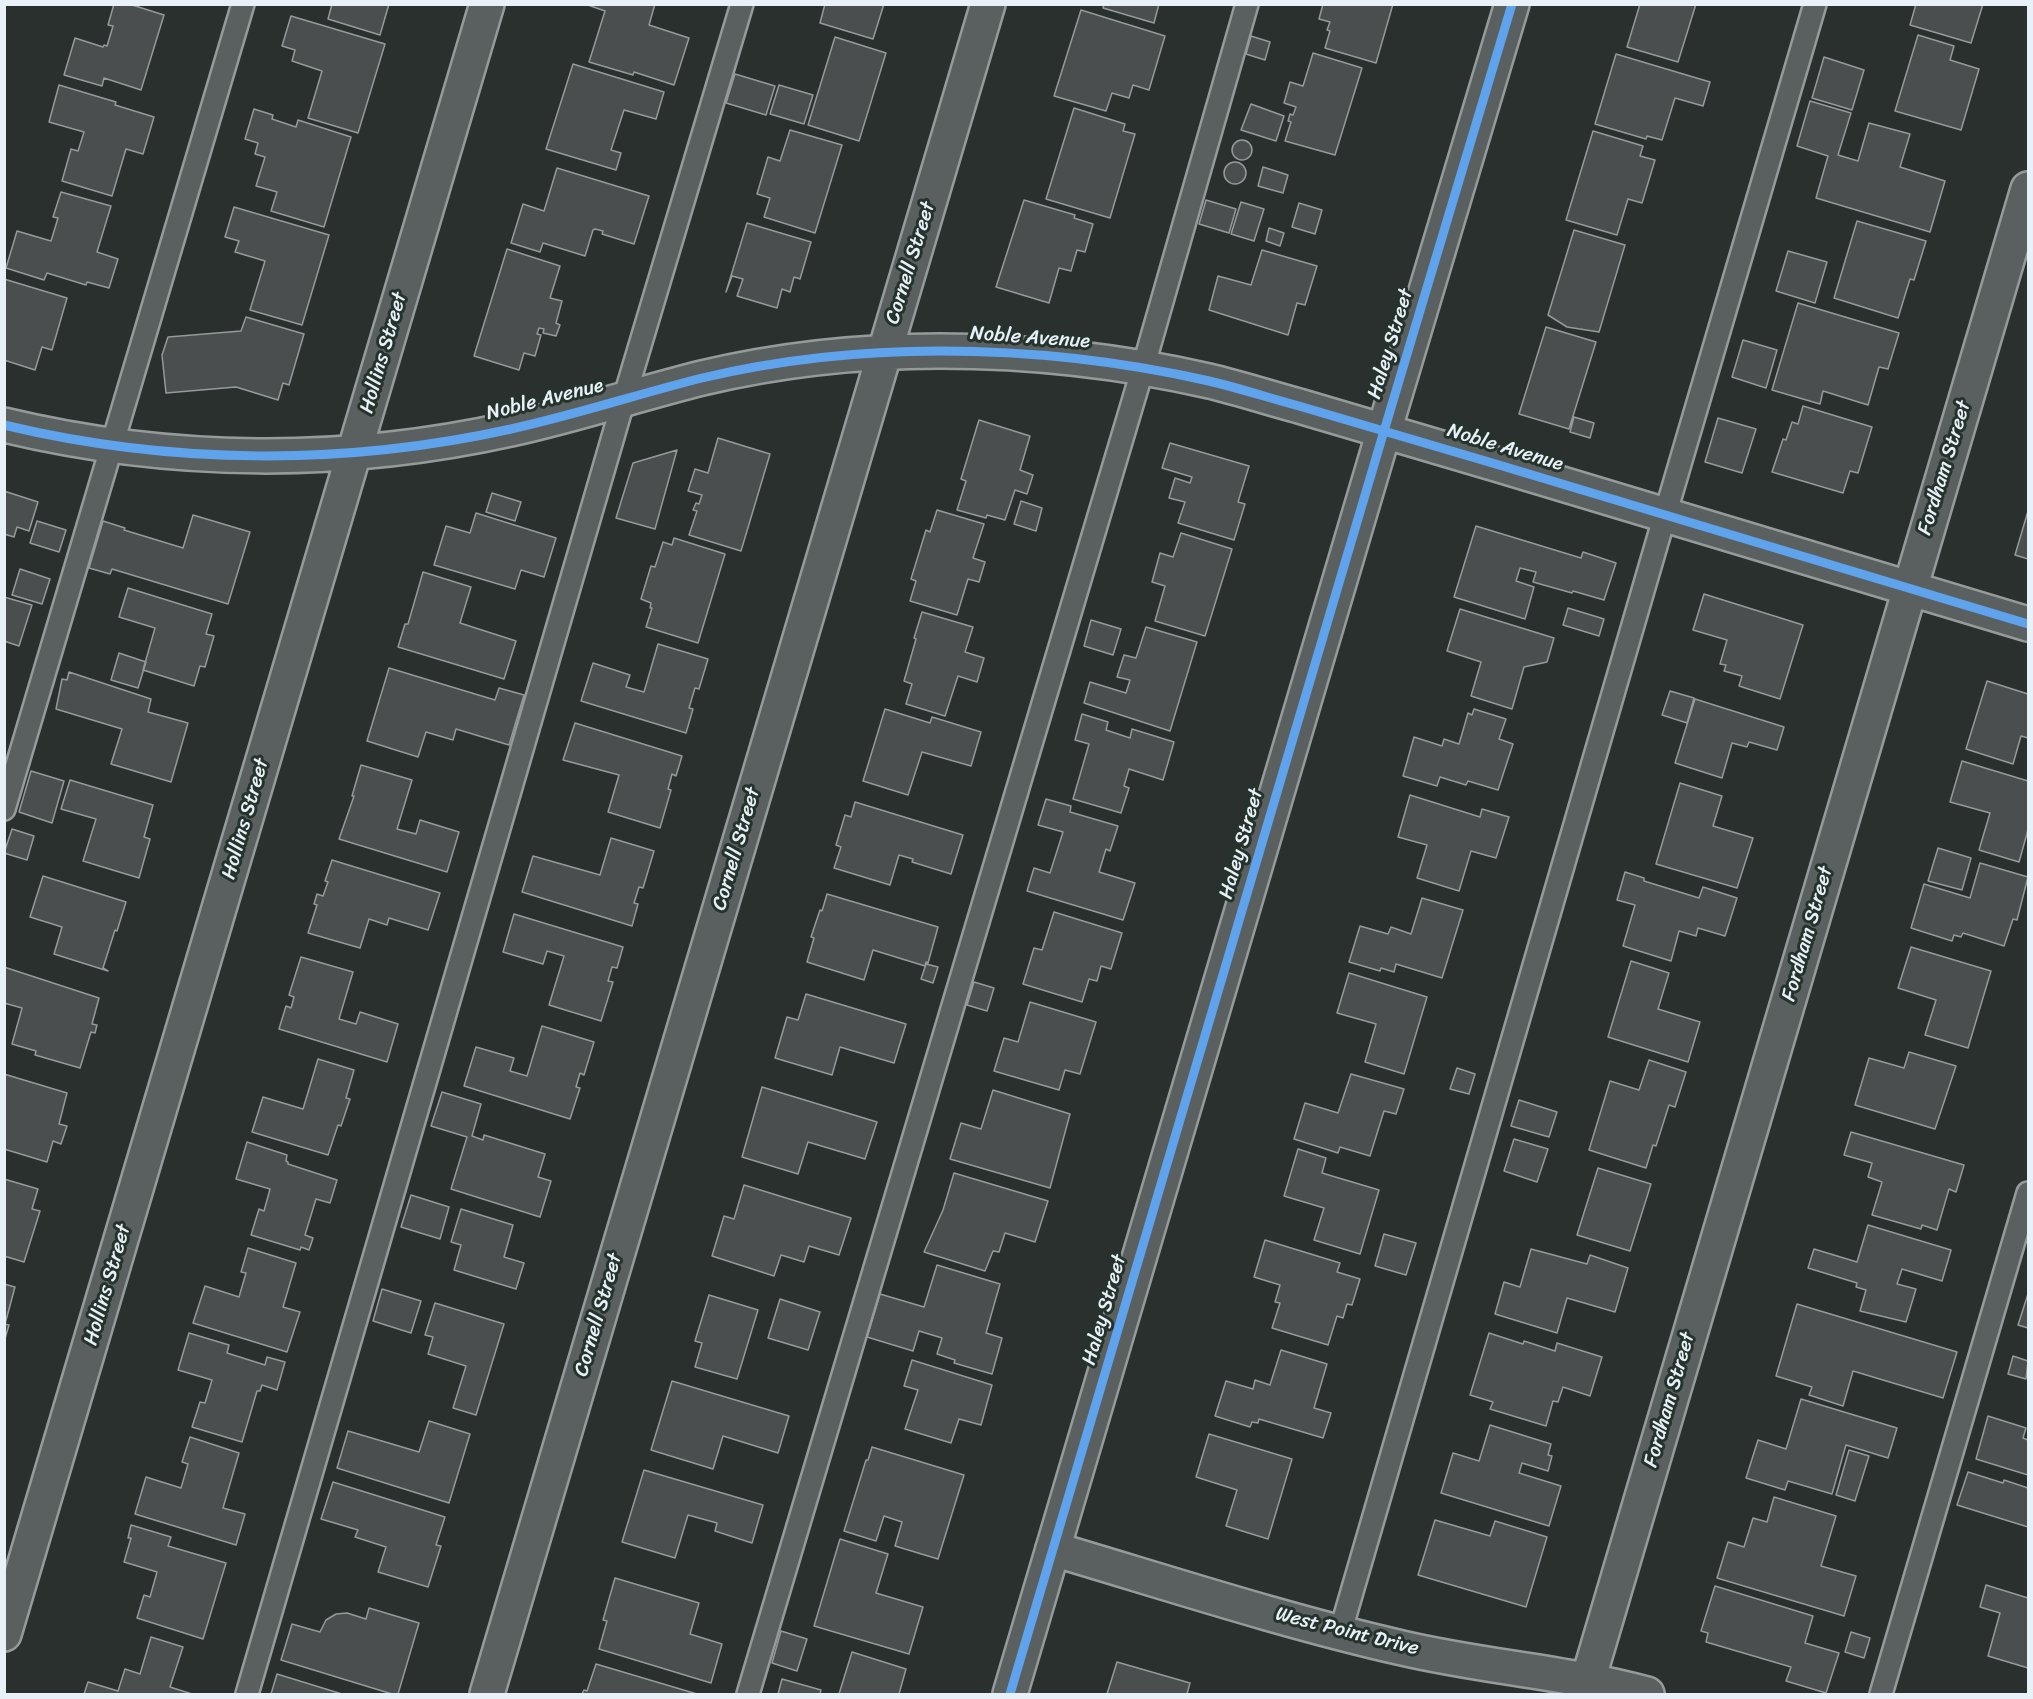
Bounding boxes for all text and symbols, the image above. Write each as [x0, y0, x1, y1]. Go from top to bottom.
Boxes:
street label: Cornell Street [881, 199, 941, 327]
street label: Haley Street [1363, 286, 1419, 402]
street label: Hollins Street [355, 290, 413, 416]
street label: Noble Avenue [969, 322, 1091, 354]
street label: Noble Avenue [484, 374, 606, 426]
street label: Fordham Street [1913, 398, 1977, 538]
street label: Noble Avenue [1444, 419, 1566, 477]
street label: Hollins Street [217, 756, 275, 882]
street label: Cornell Street [708, 785, 766, 913]
street label: Haley Street [1215, 786, 1269, 902]
street label: Fordham Street [1777, 864, 1839, 1004]
street label: Hollins Street [79, 1222, 137, 1348]
street label: Cornell Street [570, 1251, 628, 1379]
street label: Haley Street [1078, 1252, 1132, 1368]
street label: Fordham Street [1639, 1330, 1701, 1470]
street label: West Point Drive [1273, 1603, 1421, 1661]

